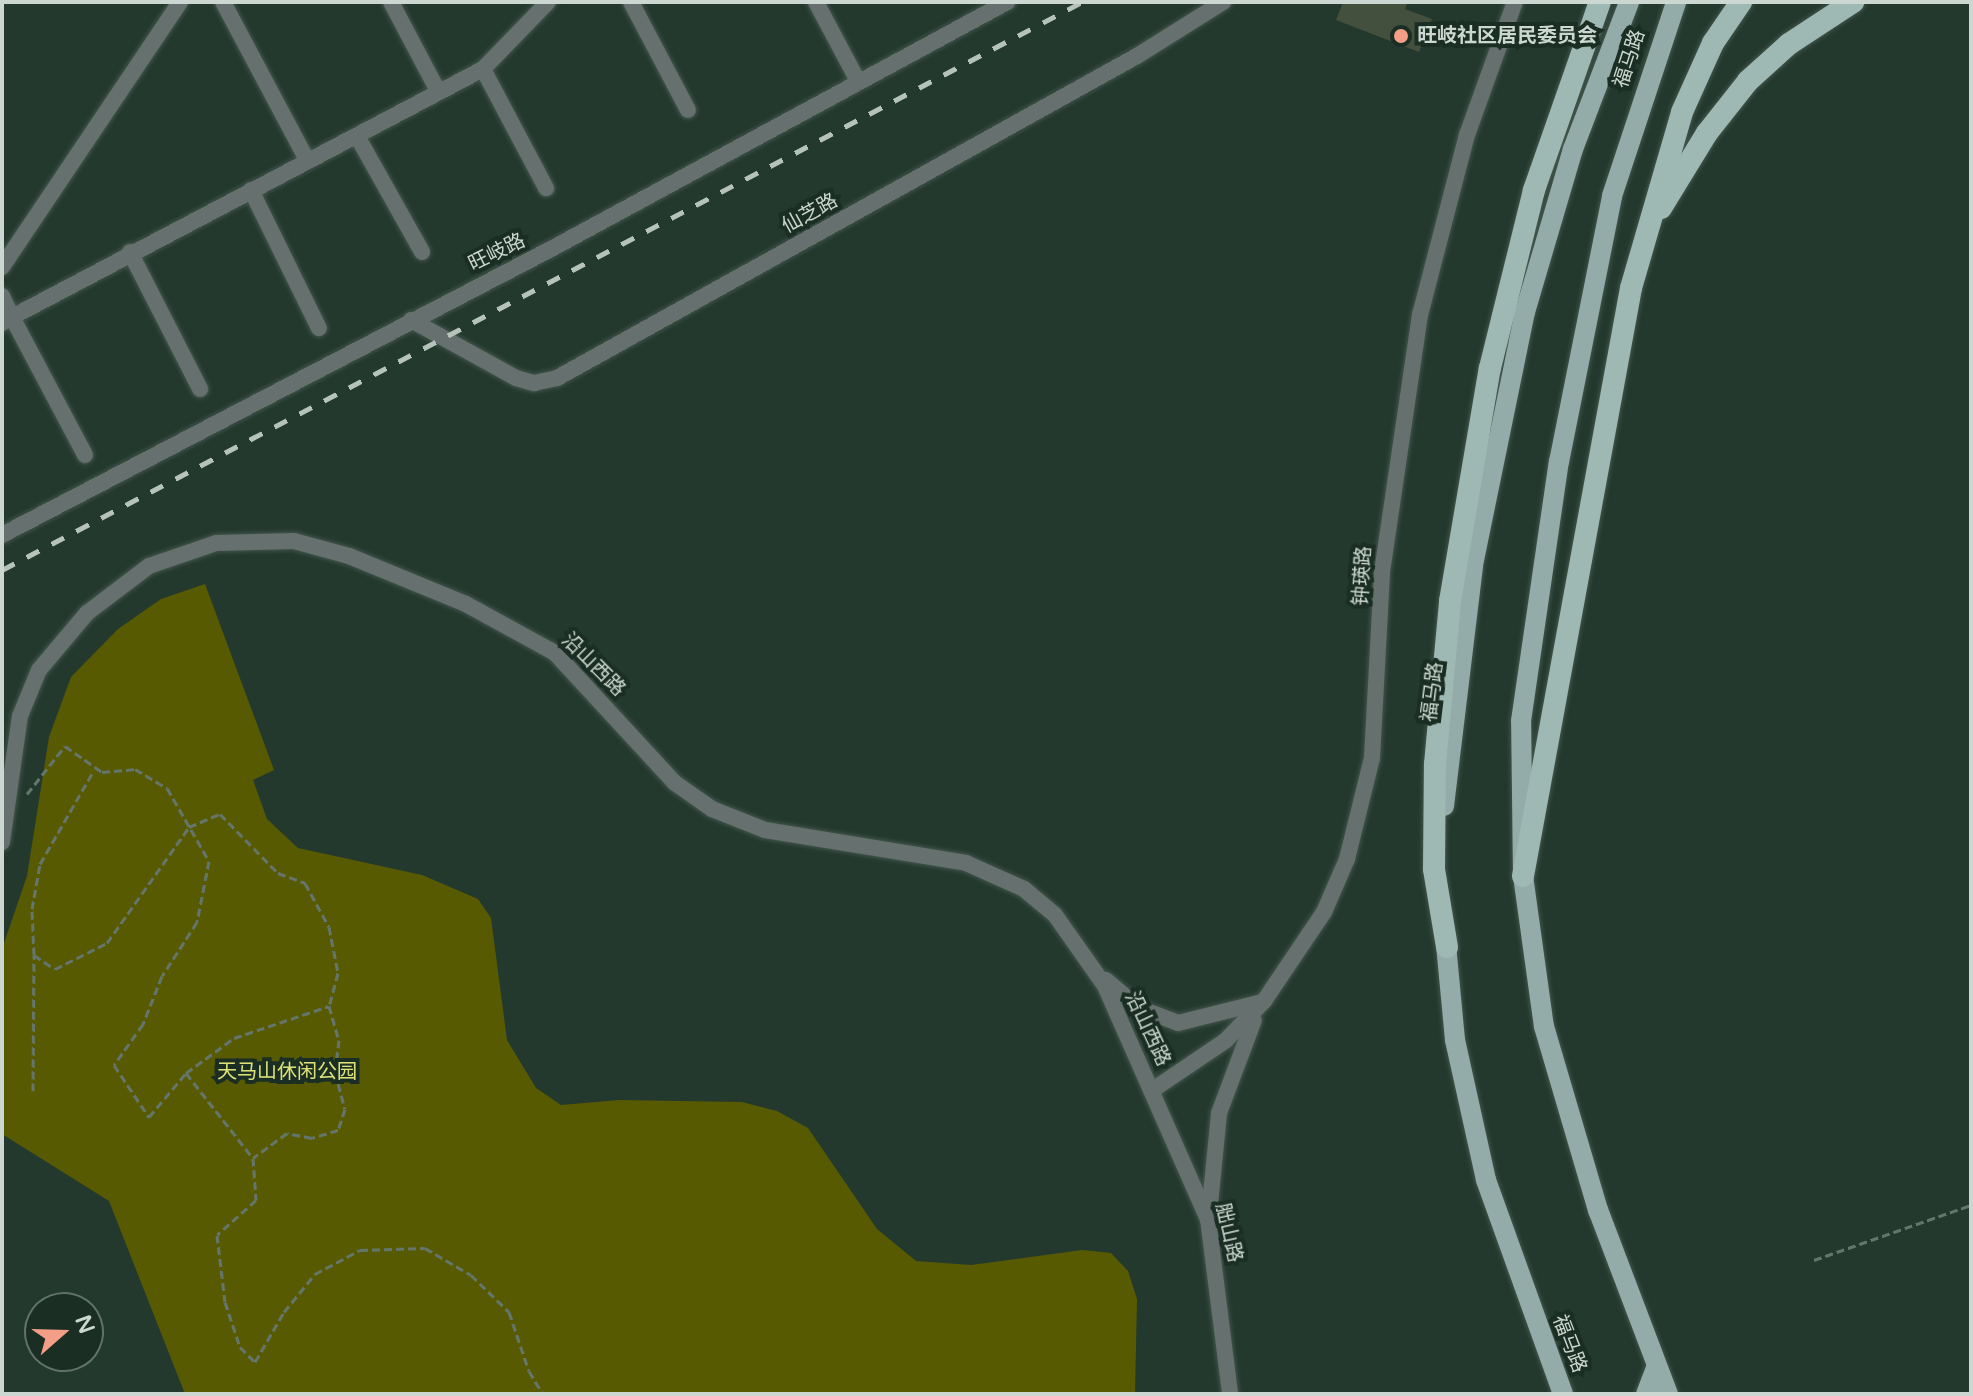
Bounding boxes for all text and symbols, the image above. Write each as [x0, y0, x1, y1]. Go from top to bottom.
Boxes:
place label: 旺岐社区居民委员会 [1417, 24, 1597, 48]
marker: 旺岐社区居民委员会 [1392, 27, 1410, 45]
street label: 福马路 [1609, 27, 1651, 91]
street label: 仙芝路 [778, 189, 842, 239]
street label: 旺岐路 [465, 229, 529, 277]
street label: 钟瑛路 [1349, 545, 1377, 607]
street label: 沿山西路 [556, 628, 630, 702]
street label: 福马路 [1417, 661, 1449, 723]
street label: 沿山西路 [1119, 988, 1175, 1070]
park label: 天马山休闲公园 [217, 1060, 357, 1084]
street label: 胐山路 [1210, 1201, 1246, 1265]
north arrow [24, 1292, 104, 1372]
text: N [69, 1312, 100, 1337]
street label: 福马路 [1547, 1312, 1591, 1376]

